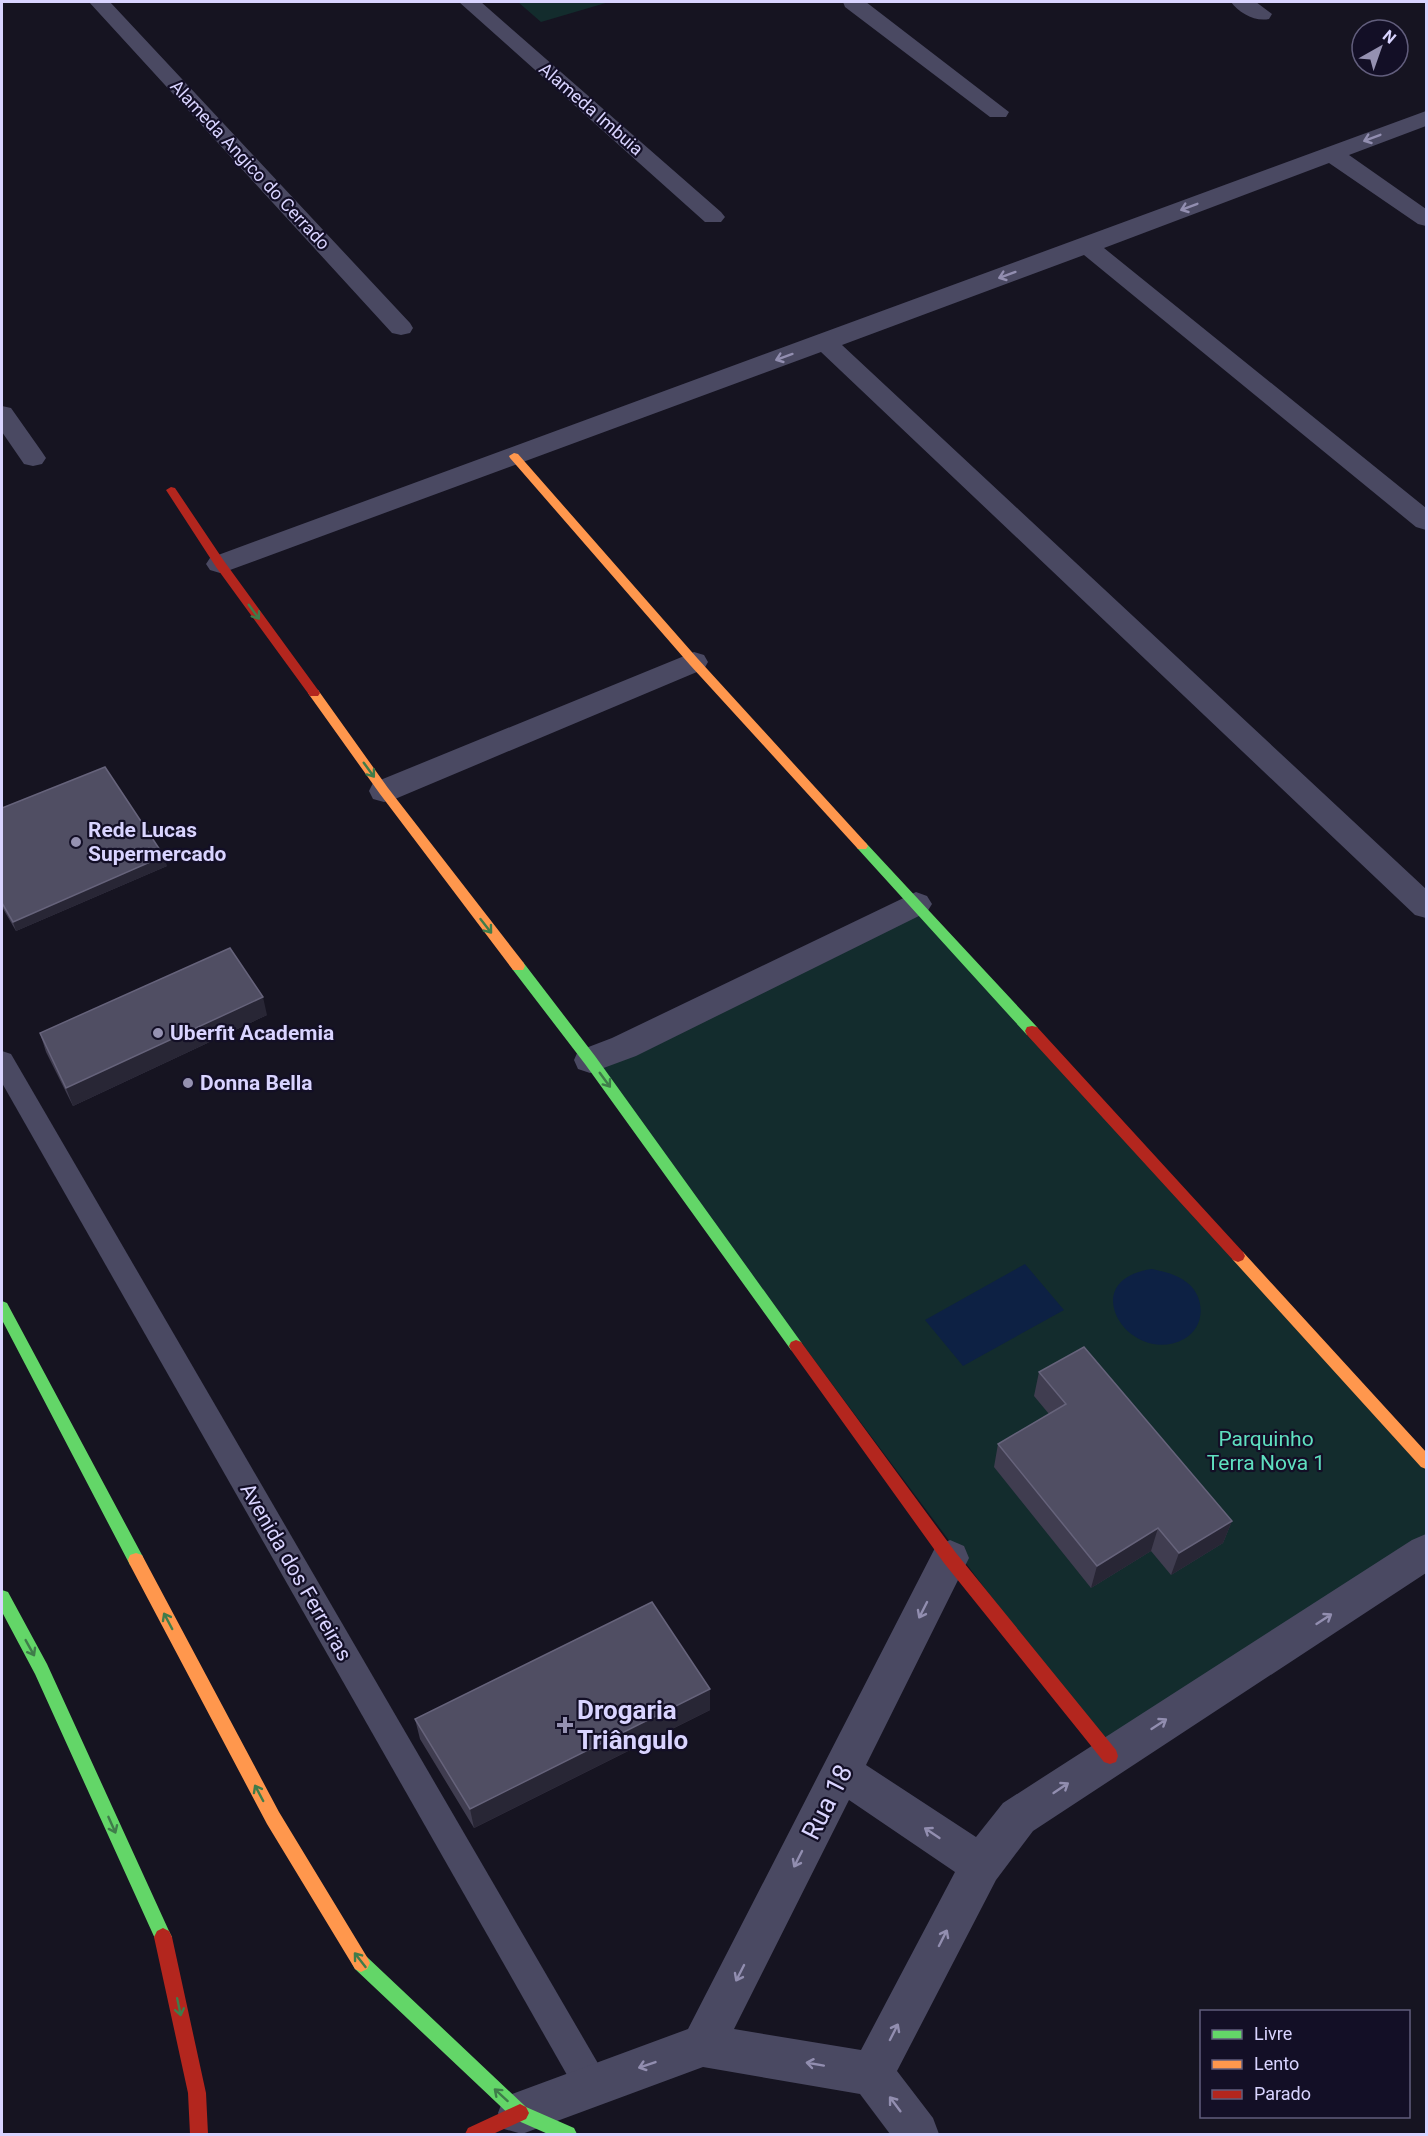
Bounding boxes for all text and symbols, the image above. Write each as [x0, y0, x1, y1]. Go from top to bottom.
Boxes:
north arrow [1350, 18, 1410, 78]
text: N [1379, 26, 1400, 48]
street label: Alameda Imbuia [535, 58, 647, 159]
street label: Alameda Angico do Cerrado [166, 76, 334, 254]
one-way arrow [1363, 134, 1382, 145]
one-way arrow [1180, 203, 1199, 214]
one-way arrow [998, 271, 1016, 282]
one-way arrow [775, 352, 794, 363]
one-way arrow [248, 603, 261, 619]
one-way arrow [362, 761, 375, 777]
place label: Rede Lucas Supermercado [88, 818, 227, 866]
marker: Rede Lucas Supermercado [69, 835, 83, 849]
one-way arrow [480, 917, 492, 933]
place label: Uberfit Academia [170, 1021, 334, 1045]
marker: Uberfit Academia [151, 1026, 165, 1040]
place label: Donna Bella [200, 1071, 313, 1095]
one-way arrow [599, 1072, 611, 1088]
marker: Donna Bella [181, 1076, 195, 1090]
park label: Parquinho Terra Nova 1 [1207, 1427, 1325, 1475]
street label: Avenida dos Ferreiras [235, 1479, 357, 1665]
one-way arrow [917, 1601, 929, 1619]
one-way arrow [1315, 1612, 1332, 1625]
one-way arrow [162, 1613, 174, 1630]
one-way arrow [24, 1639, 36, 1656]
place label: Drogaria Triângulo [577, 1695, 688, 1755]
marker: Drogaria Triângulo [558, 1718, 572, 1732]
one-way arrow [1151, 1718, 1167, 1730]
street label: Rua 18 [795, 1759, 859, 1845]
one-way arrow [1053, 1782, 1069, 1794]
one-way arrow [253, 1784, 265, 1802]
one-way arrow [107, 1815, 118, 1833]
one-way arrow [924, 1827, 941, 1839]
one-way arrow [791, 1850, 803, 1868]
one-way arrow [937, 1930, 949, 1947]
one-way arrow [354, 1952, 367, 1968]
one-way arrow [734, 1963, 745, 1981]
one-way arrow [174, 1996, 185, 2016]
legend [1200, 2010, 1410, 2118]
text: Livre [1254, 2023, 1292, 2044]
one-way arrow [888, 2024, 900, 2041]
text: Lento [1254, 2053, 1299, 2074]
one-way arrow [805, 2059, 825, 2070]
one-way arrow [639, 2060, 657, 2071]
text: Parado [1254, 2083, 1311, 2104]
one-way arrow [493, 2088, 508, 2102]
one-way arrow [888, 2097, 901, 2113]

